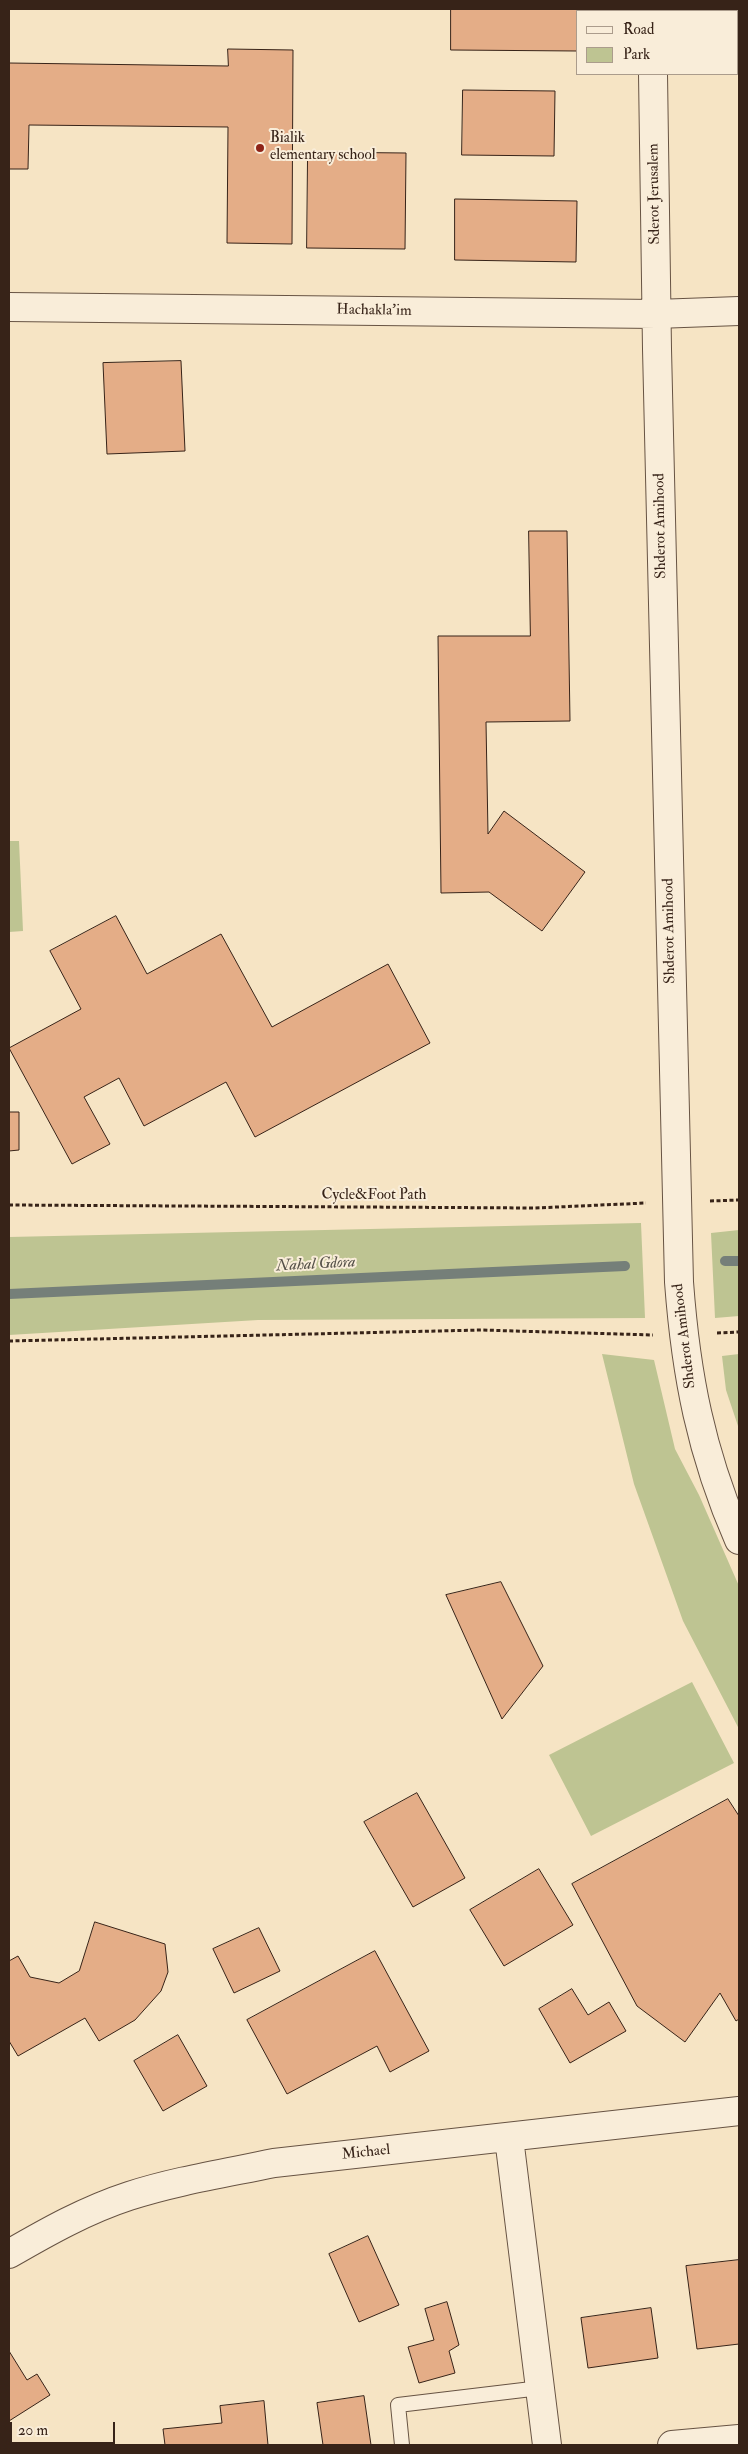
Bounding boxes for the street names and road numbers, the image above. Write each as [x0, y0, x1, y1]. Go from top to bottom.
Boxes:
street label: Sderot Jerusalem [645, 143, 665, 245]
street label: Hachakla'im [336, 301, 412, 321]
street label: Shderot Amihood [651, 473, 671, 579]
street label: Shderot Amihood [660, 878, 680, 984]
street label: Cycle&Foot Path [322, 1187, 426, 1205]
street label: Shderot Amihood [670, 1283, 700, 1389]
street label: Michael [341, 2142, 391, 2164]

